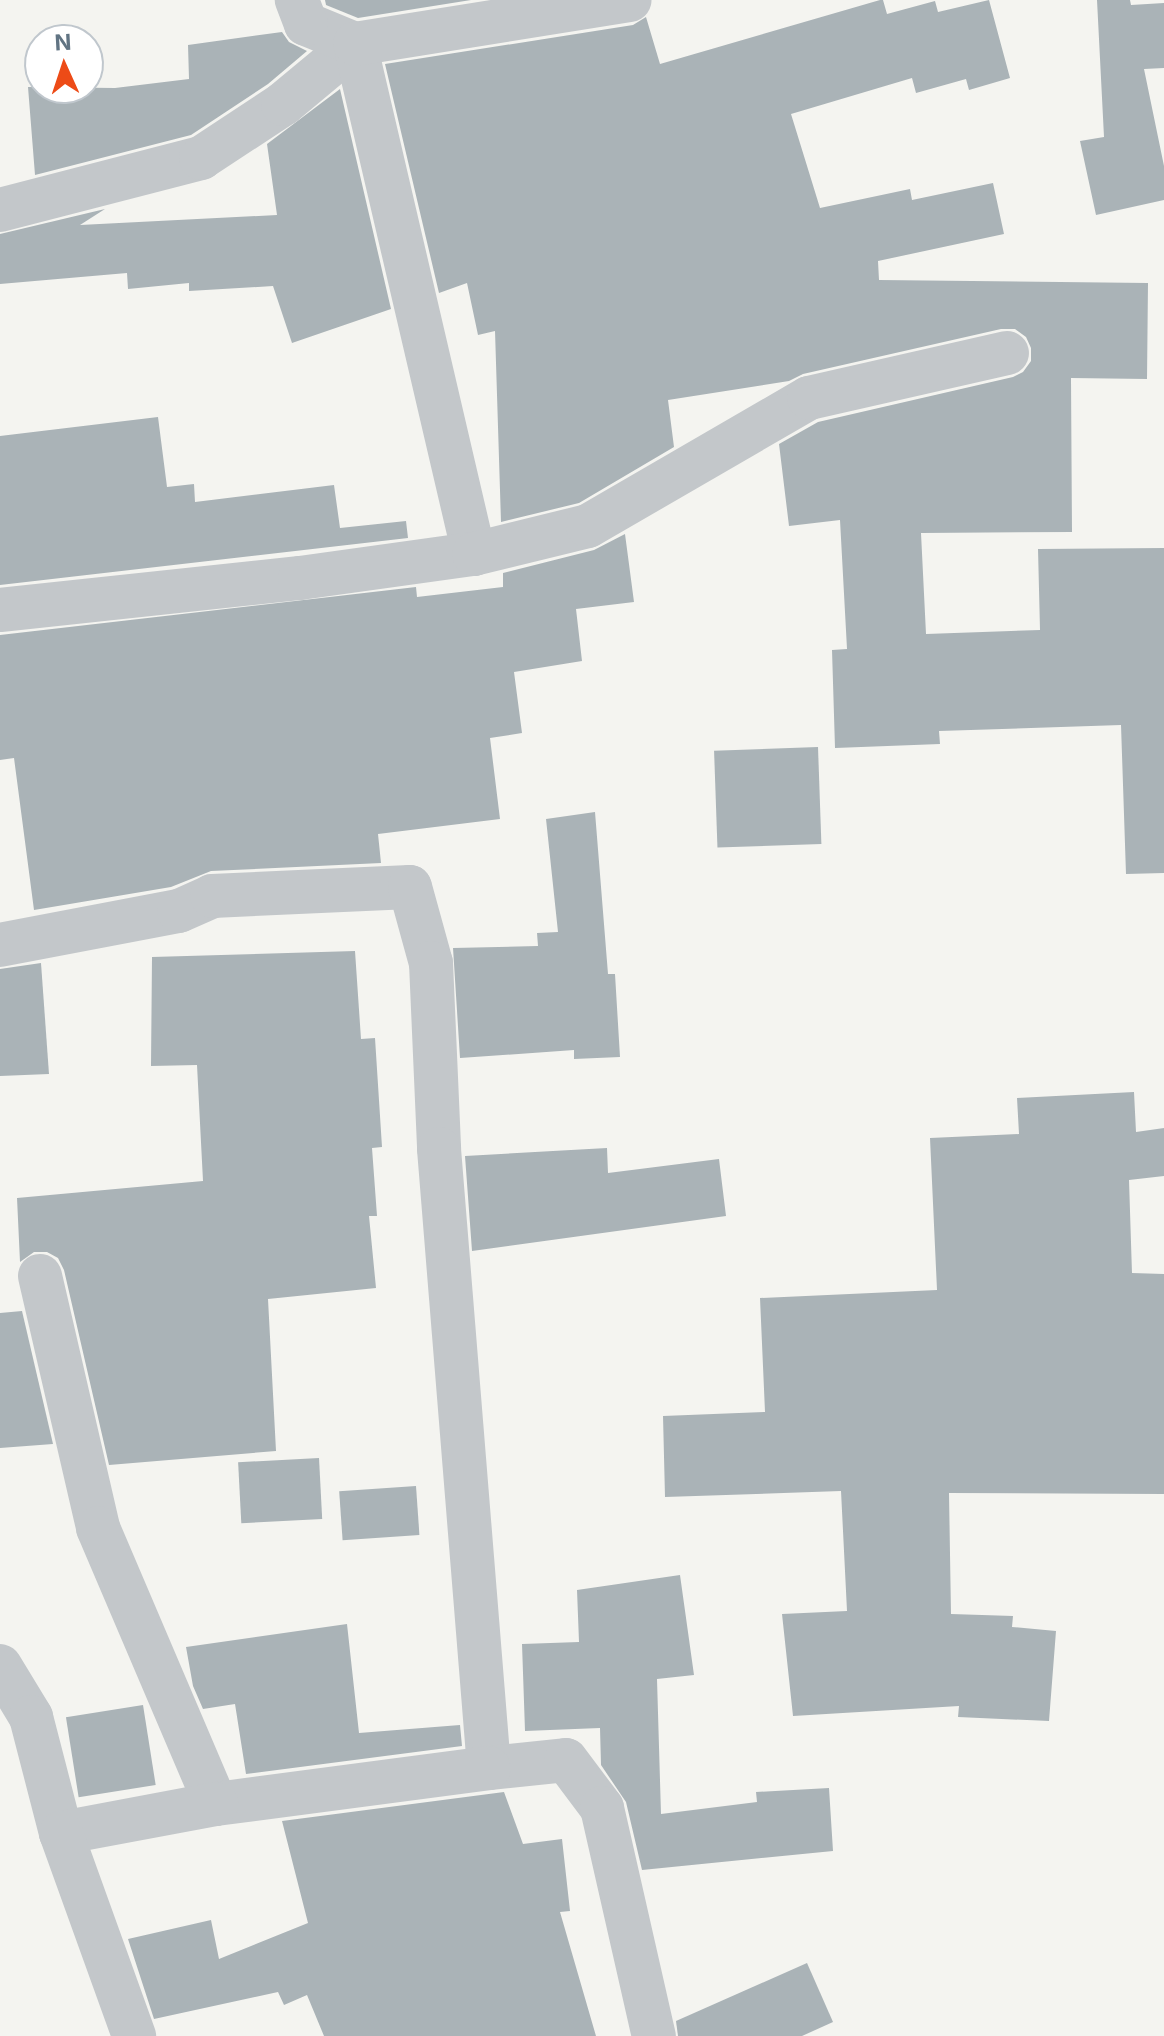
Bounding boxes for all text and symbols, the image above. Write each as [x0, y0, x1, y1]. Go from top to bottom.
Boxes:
north arrow [24, 24, 104, 104]
text: N [54, 29, 72, 55]

